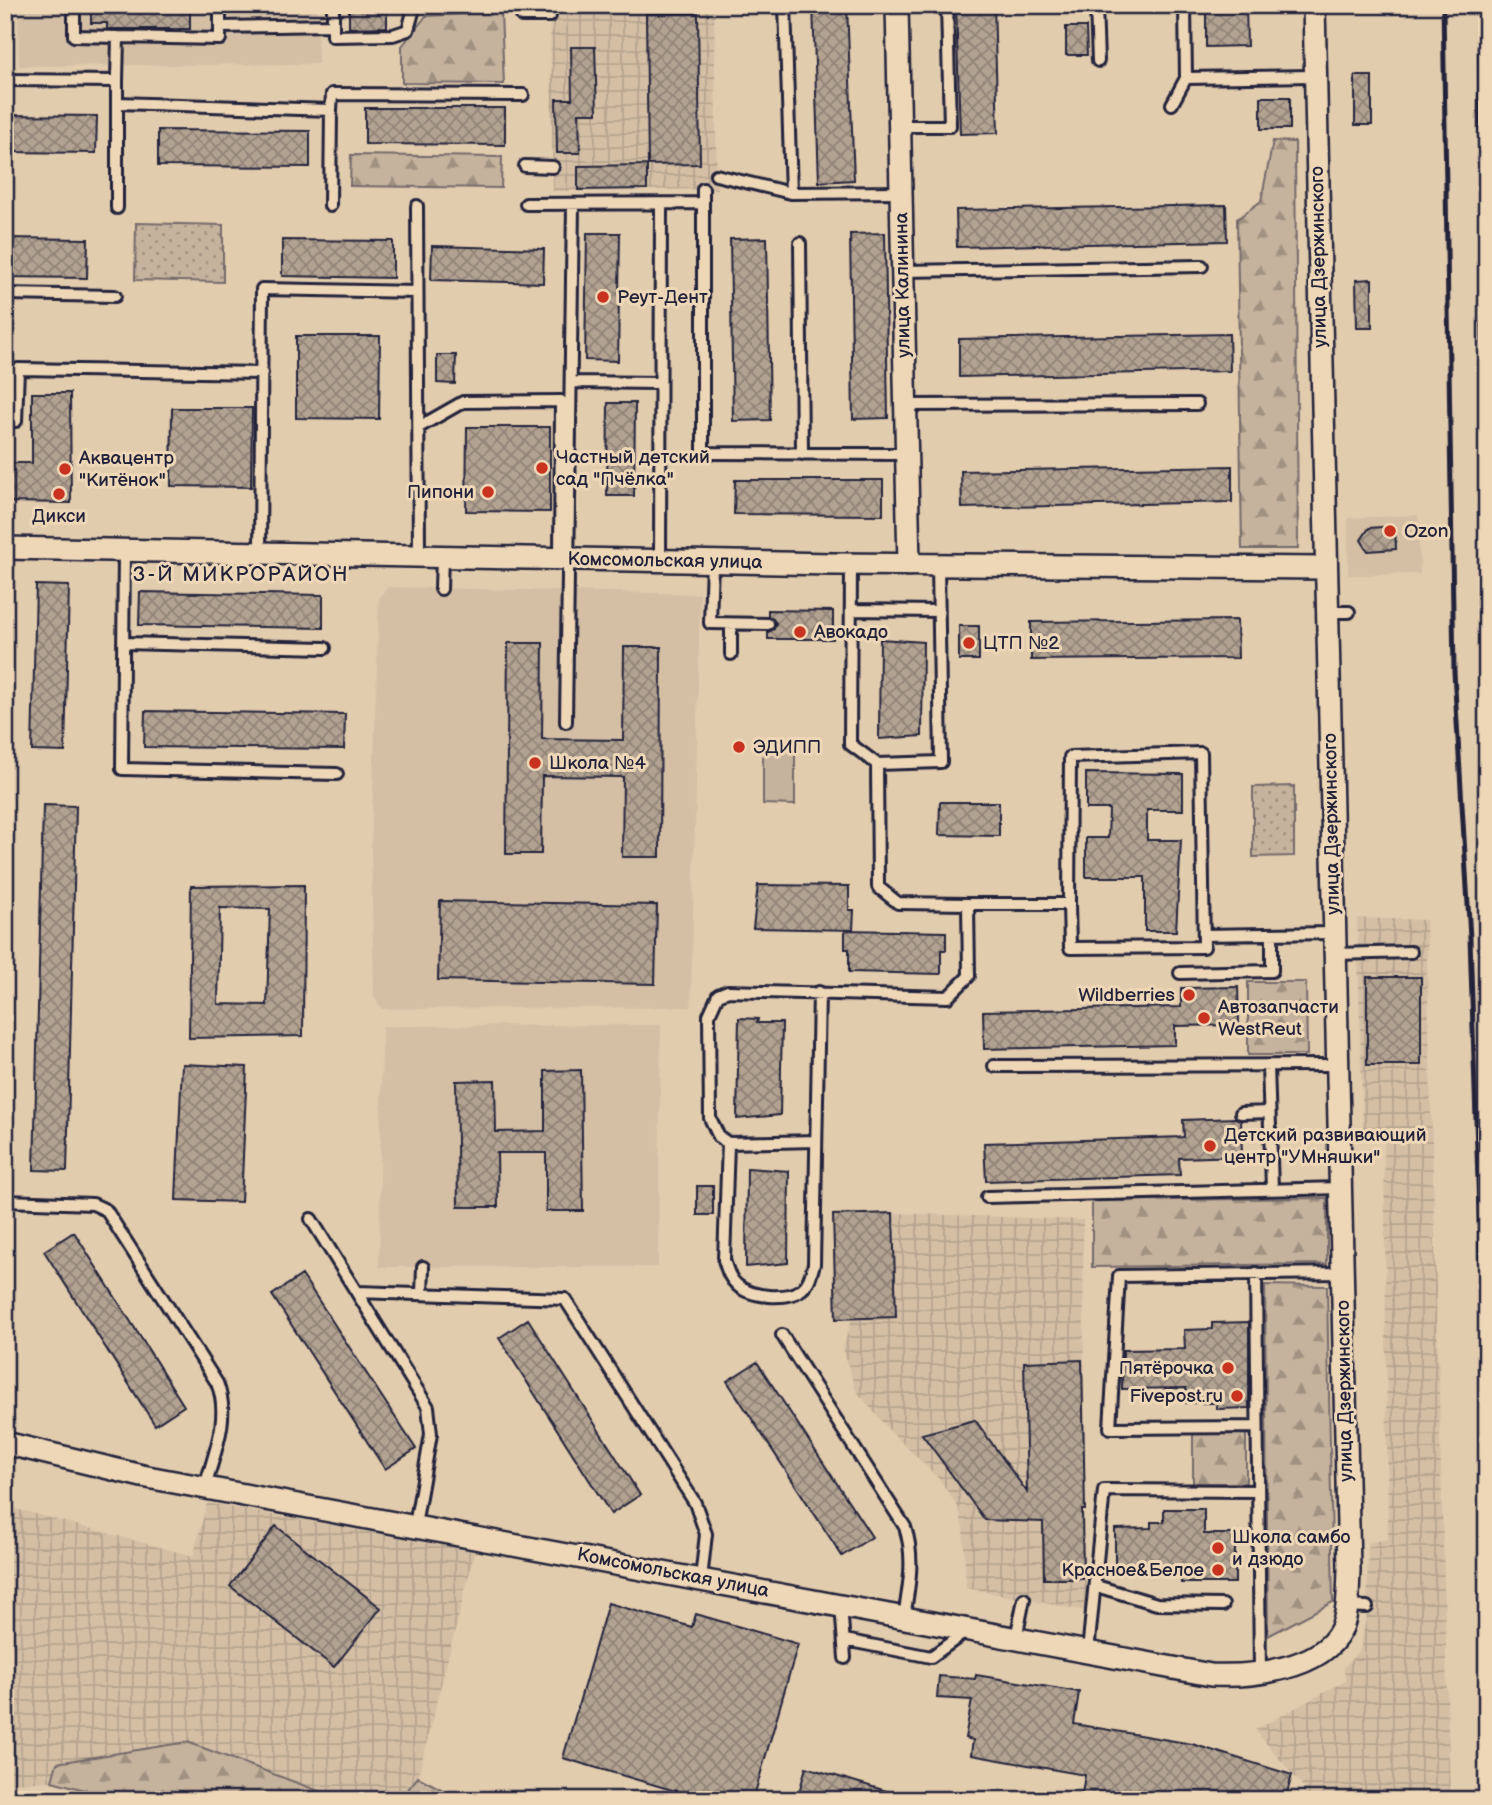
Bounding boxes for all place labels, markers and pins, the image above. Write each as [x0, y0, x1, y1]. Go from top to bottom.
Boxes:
place label: Реут-Дент [617, 286, 708, 309]
marker: Реут-Дент [595, 289, 611, 305]
place label: Частный детский сад "Пчёлка" [556, 446, 710, 491]
place label: Аквацентр "Китёнок" [78, 447, 174, 492]
marker: Частный детский сад "Пчёлка" [534, 460, 550, 476]
marker: Аквацентр "Китёнок" [57, 461, 73, 477]
place label: Пипони [407, 481, 474, 504]
marker: Пипони [480, 484, 496, 500]
marker: Дикси [51, 486, 67, 502]
place label: Дикси [32, 505, 86, 528]
place label: Ozon [1404, 520, 1449, 543]
marker: Ozon [1382, 523, 1398, 539]
place label: Авокадо [813, 621, 888, 644]
marker: Авокадо [792, 624, 808, 640]
place label: ЦТП №2 [983, 632, 1060, 655]
marker: ЦТП №2 [961, 635, 977, 651]
place label: ЭДИПП [753, 736, 821, 759]
marker: ЭДИПП [731, 739, 747, 755]
place label: Школа №4 [549, 752, 646, 775]
marker: Школа №4 [527, 755, 543, 771]
place label: Wildberries [1078, 984, 1175, 1007]
marker: Wildberries [1181, 987, 1197, 1003]
place label: Автозапчасти WestReut [1217, 996, 1339, 1041]
marker: Автозапчасти WestReut [1196, 1010, 1212, 1026]
place label: Детский развивающий центр "УМняшки" [1224, 1124, 1427, 1169]
marker: Детский развивающий центр "УМняшки" [1202, 1138, 1218, 1154]
place label: Пятёрочка [1119, 1357, 1214, 1380]
marker: Пятёрочка [1220, 1360, 1236, 1376]
place label: Fivepost.ru [1130, 1385, 1223, 1408]
marker: Fivepost.ru [1229, 1388, 1245, 1404]
place label: Школа самбо и дзюдо [1232, 1526, 1351, 1571]
marker: Школа самбо и дзюдо [1210, 1540, 1226, 1556]
place label: Красное&Белое [1062, 1559, 1204, 1582]
marker: Красное&Белое [1210, 1562, 1226, 1578]

